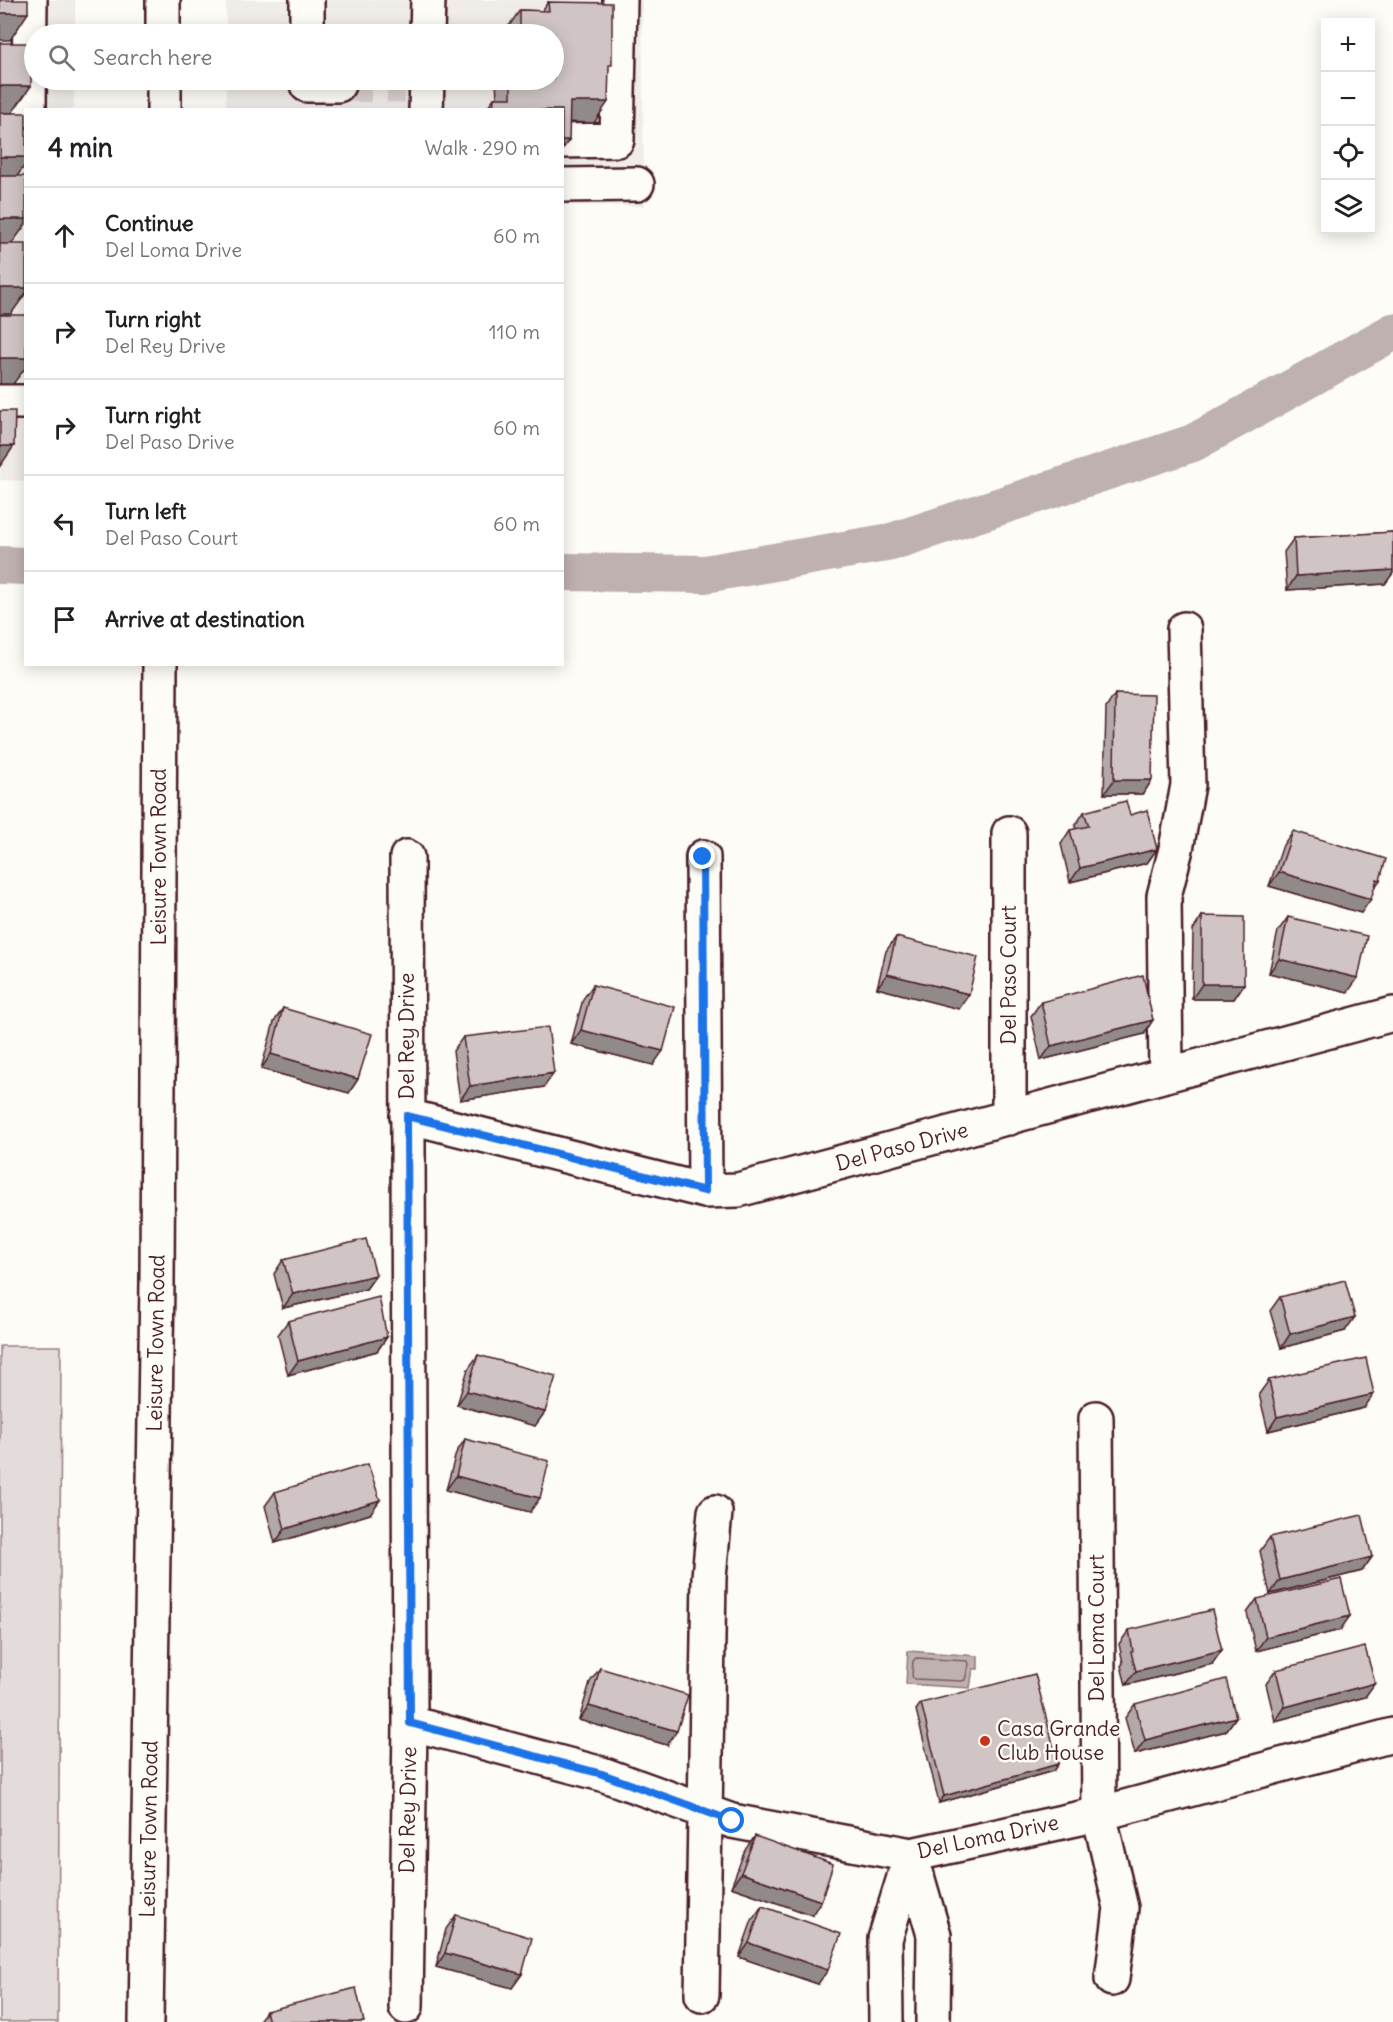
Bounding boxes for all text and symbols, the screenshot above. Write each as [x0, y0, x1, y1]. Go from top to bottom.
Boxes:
map controls [1321, 18, 1375, 234]
button: + [1321, 18, 1375, 72]
search box [24, 24, 564, 90]
icon: search [45, 41, 78, 74]
text: Search here [93, 43, 212, 71]
button: − [1321, 72, 1375, 126]
button: locate [1321, 126, 1375, 180]
text: 4 min [48, 131, 113, 164]
text: Walk · 290 m [425, 135, 540, 160]
button: layers [1321, 180, 1375, 234]
text: Continue [105, 209, 194, 237]
icon: ahead [48, 219, 81, 252]
text: 60 m [493, 223, 540, 248]
text: Del Loma Drive [105, 237, 242, 262]
text: Turn right [105, 305, 201, 333]
icon: right [48, 315, 81, 348]
text: 110 m [489, 319, 540, 344]
text: Del Rey Drive [105, 333, 226, 358]
text: Turn right [105, 401, 201, 429]
icon: right [48, 411, 81, 444]
text: 60 m [493, 415, 540, 440]
text: Del Paso Drive [105, 429, 235, 454]
text: Turn left [105, 497, 186, 525]
icon: left [48, 507, 81, 540]
text: 60 m [493, 511, 540, 536]
text: Del Paso Court [105, 525, 238, 550]
icon: arrive [48, 603, 81, 636]
text: Arrive at destination [105, 605, 305, 633]
street label: Leisure Town Road [145, 768, 172, 946]
route end [689, 843, 715, 869]
street label: Del Paso Court [995, 905, 1022, 1045]
street label: Del Rey Drive [393, 973, 420, 1099]
street label: Del Paso Drive [833, 1116, 971, 1177]
street label: Leisure Town Road [140, 1254, 171, 1432]
street label: Del Loma Court [1083, 1554, 1110, 1702]
place label: Casa Grande Club House [997, 1715, 1120, 1766]
marker: Casa Grande Club House [978, 1734, 992, 1748]
street label: Leisure Town Road [133, 1740, 164, 1918]
street label: Del Rey Drive [393, 1746, 422, 1874]
route start [718, 1807, 744, 1833]
street label: Del Loma Drive [915, 1808, 1061, 1865]

